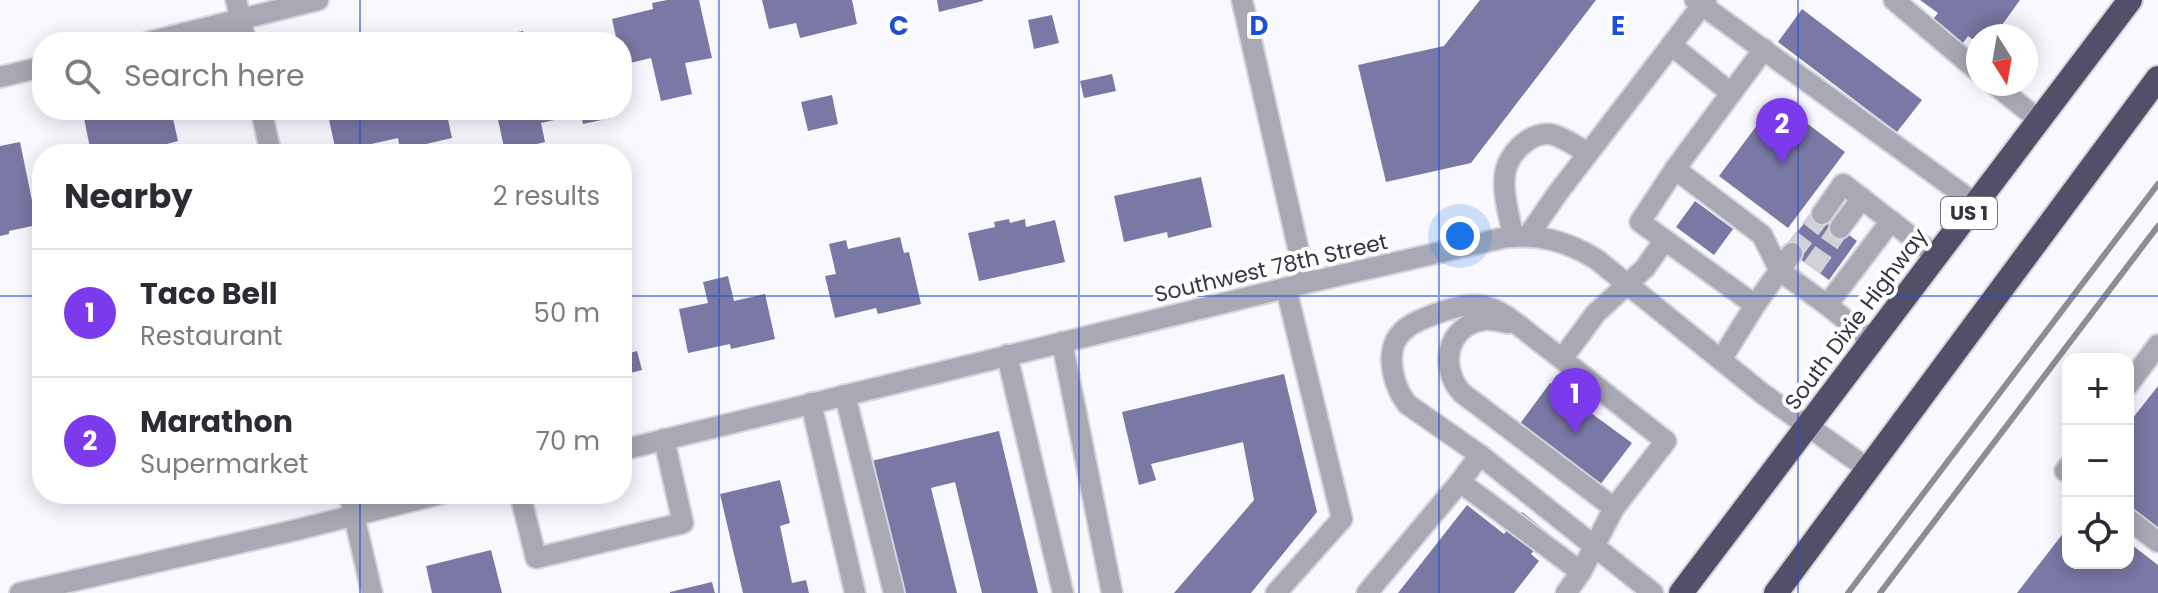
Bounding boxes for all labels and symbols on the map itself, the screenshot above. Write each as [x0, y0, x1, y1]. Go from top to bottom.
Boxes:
text: C [889, 8, 909, 44]
text: D [1250, 8, 1269, 44]
text: E [1611, 8, 1625, 44]
north arrow [1966, 24, 2038, 96]
pin: 2 [1756, 98, 1808, 164]
road number: US 1 [1941, 197, 1997, 229]
your location [1440, 216, 1480, 256]
street label: South Dixie Highway [1777, 221, 1935, 416]
street label: Southwest 78th Street [1151, 226, 1391, 310]
pin: 1 [1549, 368, 1601, 434]

